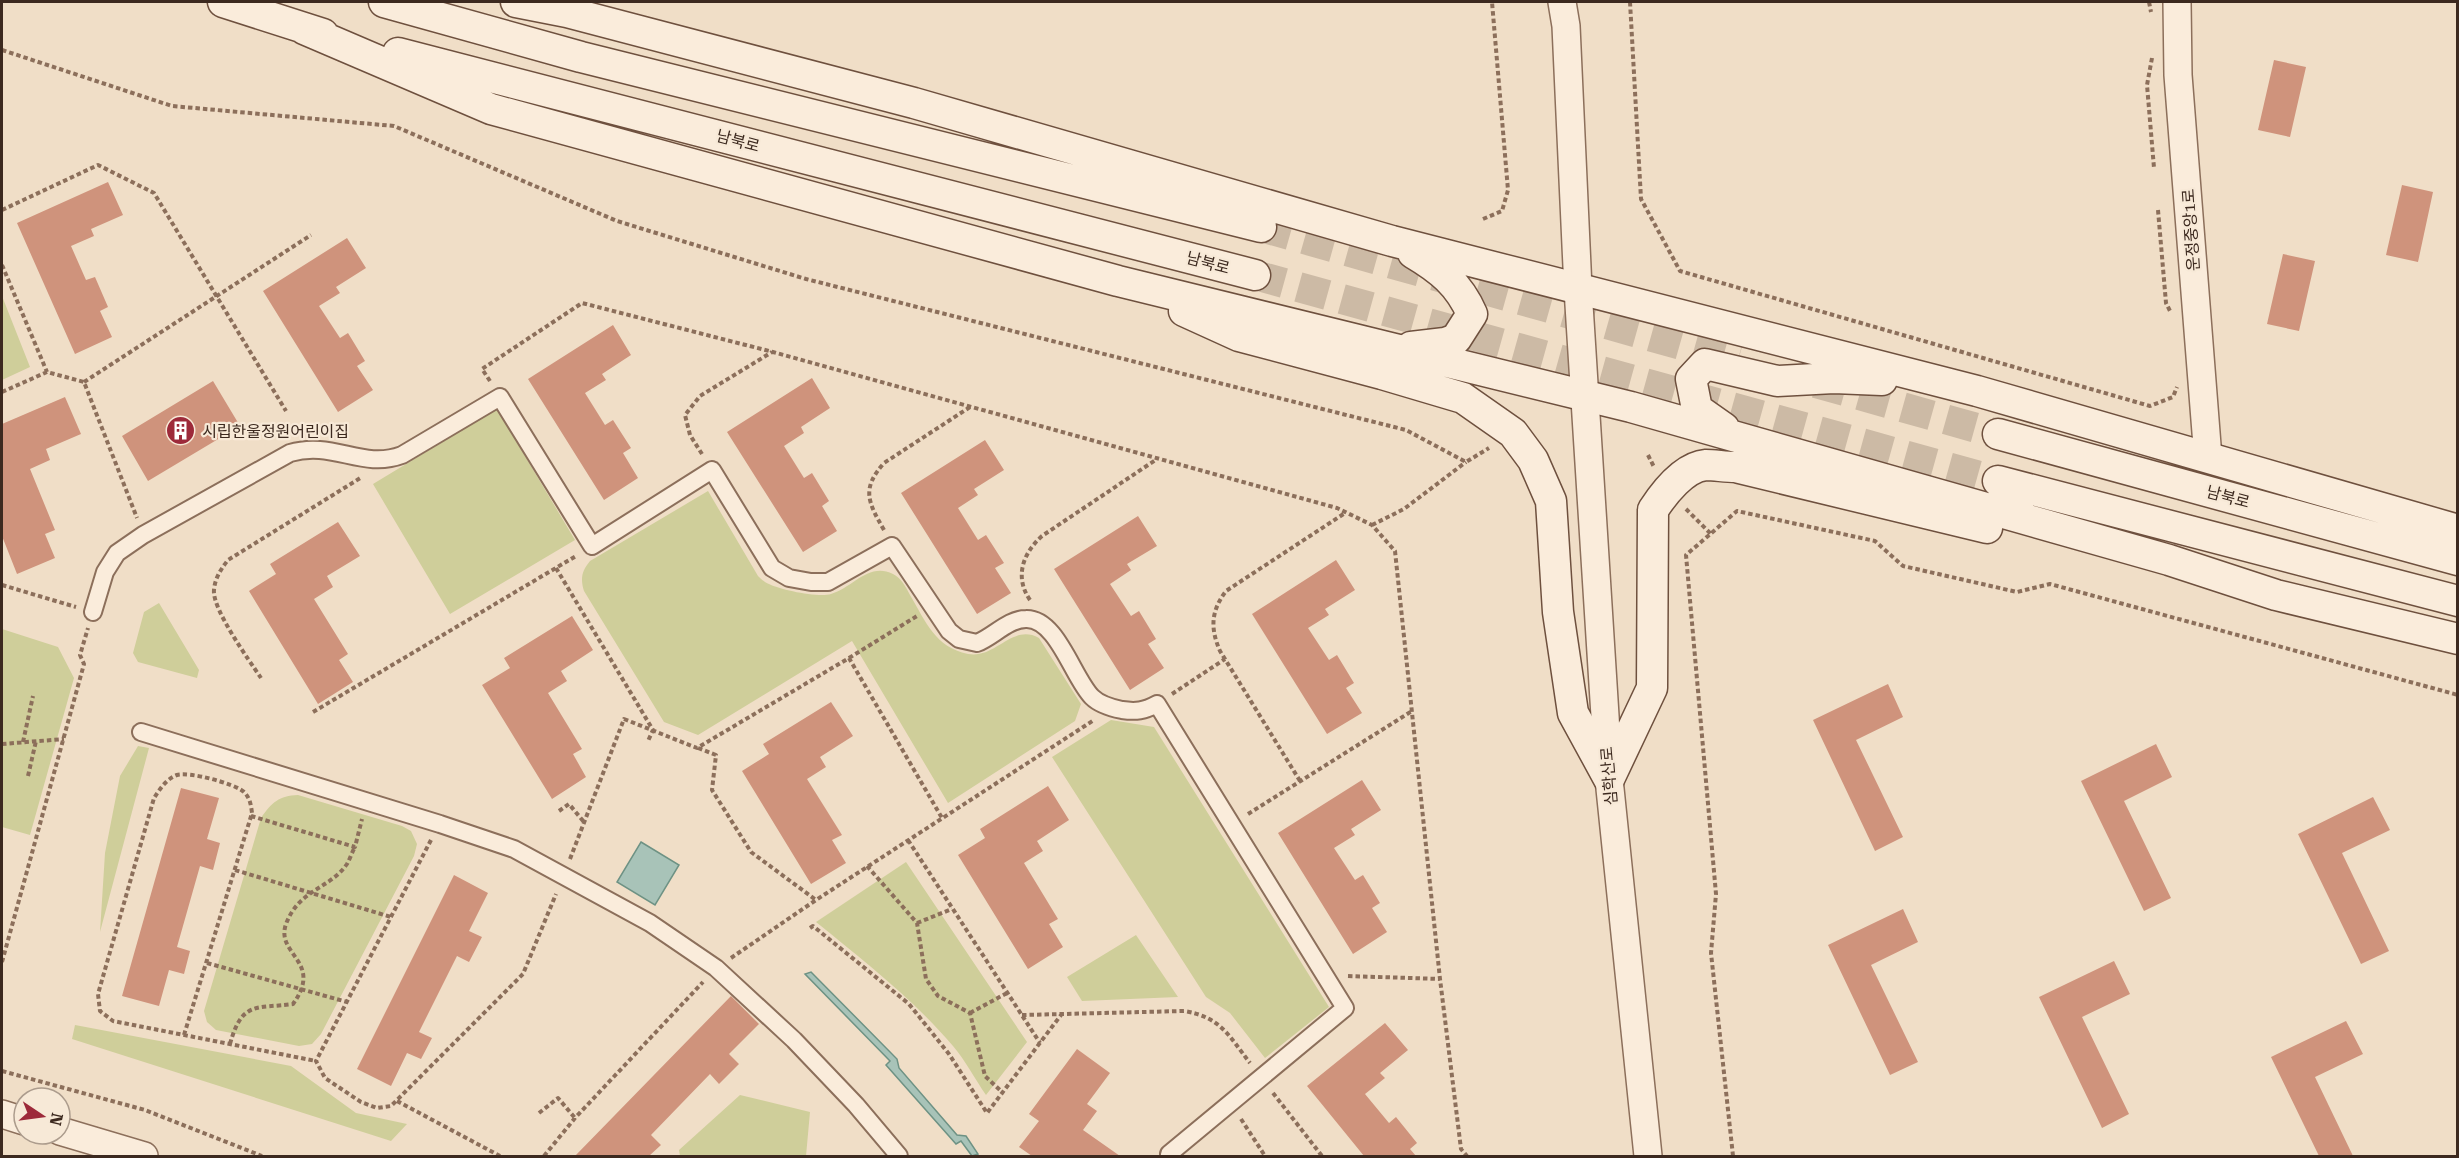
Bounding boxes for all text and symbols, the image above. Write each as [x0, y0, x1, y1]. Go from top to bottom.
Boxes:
street label: 남북로 [714, 126, 762, 156]
street label: 운정중앙1로 [2179, 188, 2203, 272]
street label: 남북로 [1184, 248, 1232, 278]
building icon: 시립한울정원어린이집 [165, 415, 197, 447]
place label: 시립한울정원어린이집 [202, 422, 349, 441]
street label: 남북로 [2204, 482, 2252, 512]
street label: 심학산로 [1597, 746, 1621, 806]
north arrow [12, 1086, 72, 1146]
text: N [45, 1111, 67, 1127]

